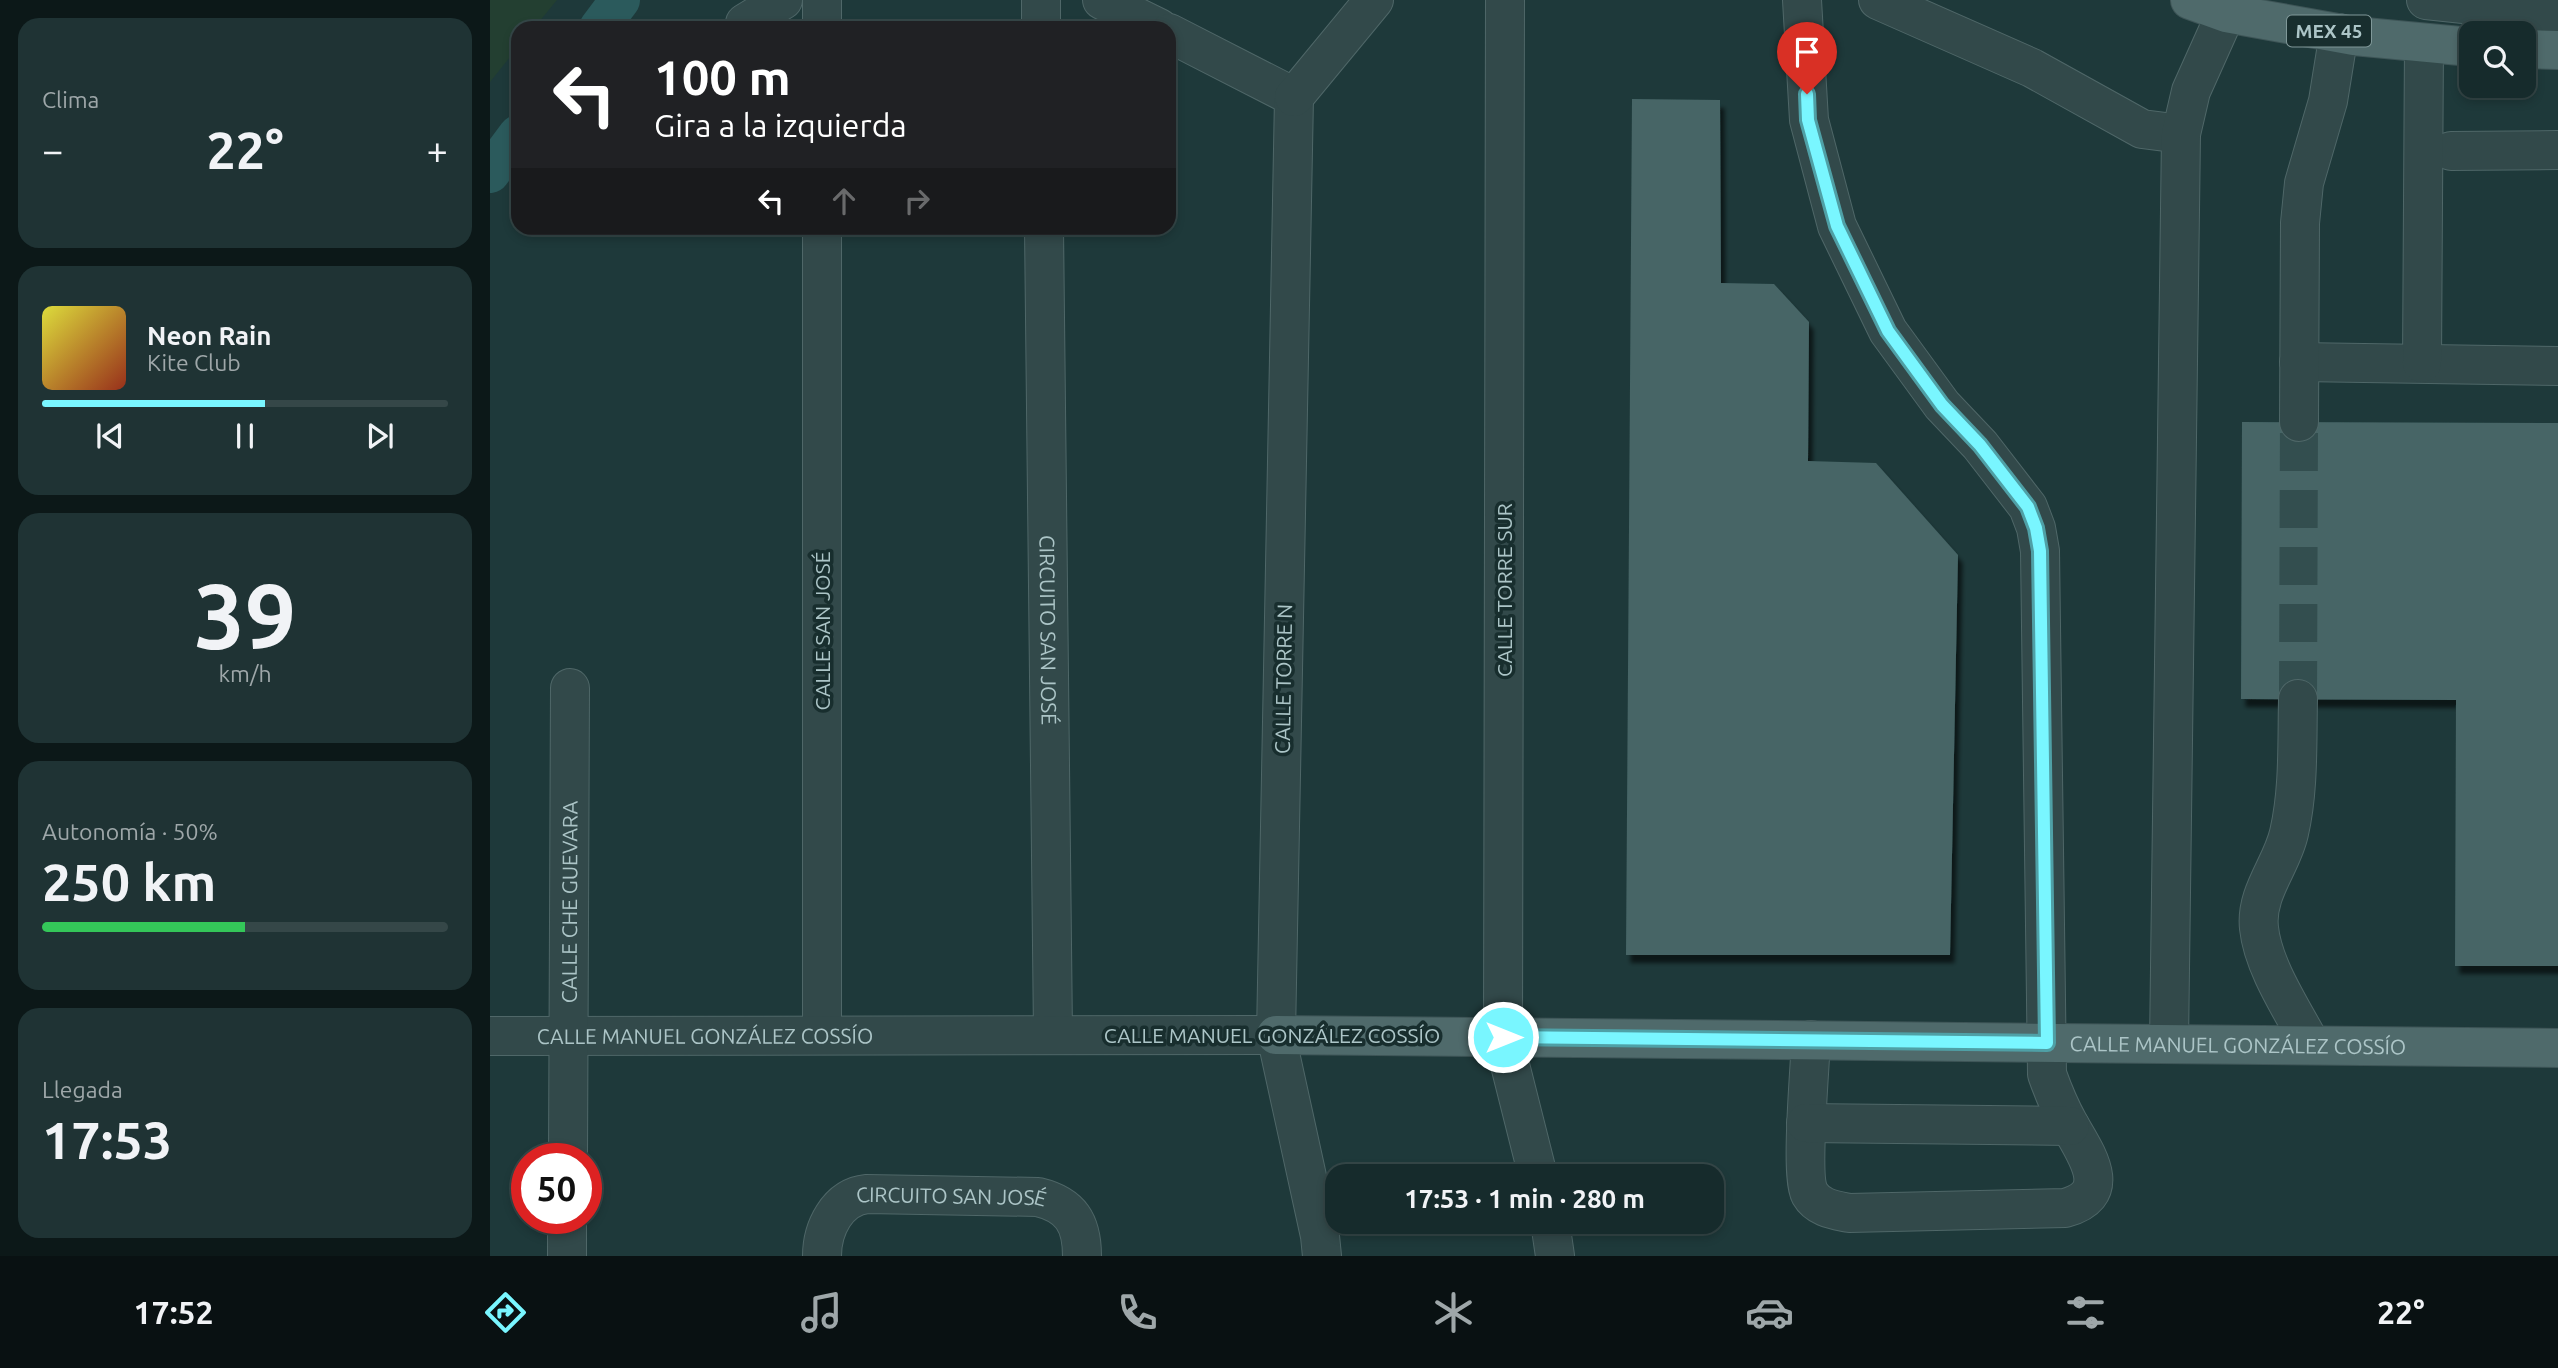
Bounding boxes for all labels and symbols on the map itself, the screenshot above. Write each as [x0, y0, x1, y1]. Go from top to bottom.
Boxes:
road number: MEX 45 [2287, 16, 2371, 46]
pin [1777, 22, 1837, 94]
street label: CALLE TORRE SUR [1492, 503, 1516, 677]
street label: CIRCUITO SAN JOSÉ [1035, 535, 1062, 725]
street label: CALLE SAN JOSÉ [810, 552, 834, 710]
street label: CALLE TORRE N [1270, 604, 1296, 754]
street label: CALLE CHE GUEVARA [557, 800, 582, 1003]
position arrow [1466, 1000, 1540, 1074]
street label: CALLE MANUEL GONZÁLEZ COSSÍO [1104, 1023, 1440, 1047]
street label: CALLE MANUEL GONZÁLEZ COSSÍO [537, 1024, 873, 1048]
street label: CALLE MANUEL GONZÁLEZ COSSÍO [2070, 1031, 2406, 1058]
speed limit sign: 50 [511, 1143, 602, 1234]
street label: CIRCUITO SAN JOSÉ [854, 1182, 1049, 1211]

